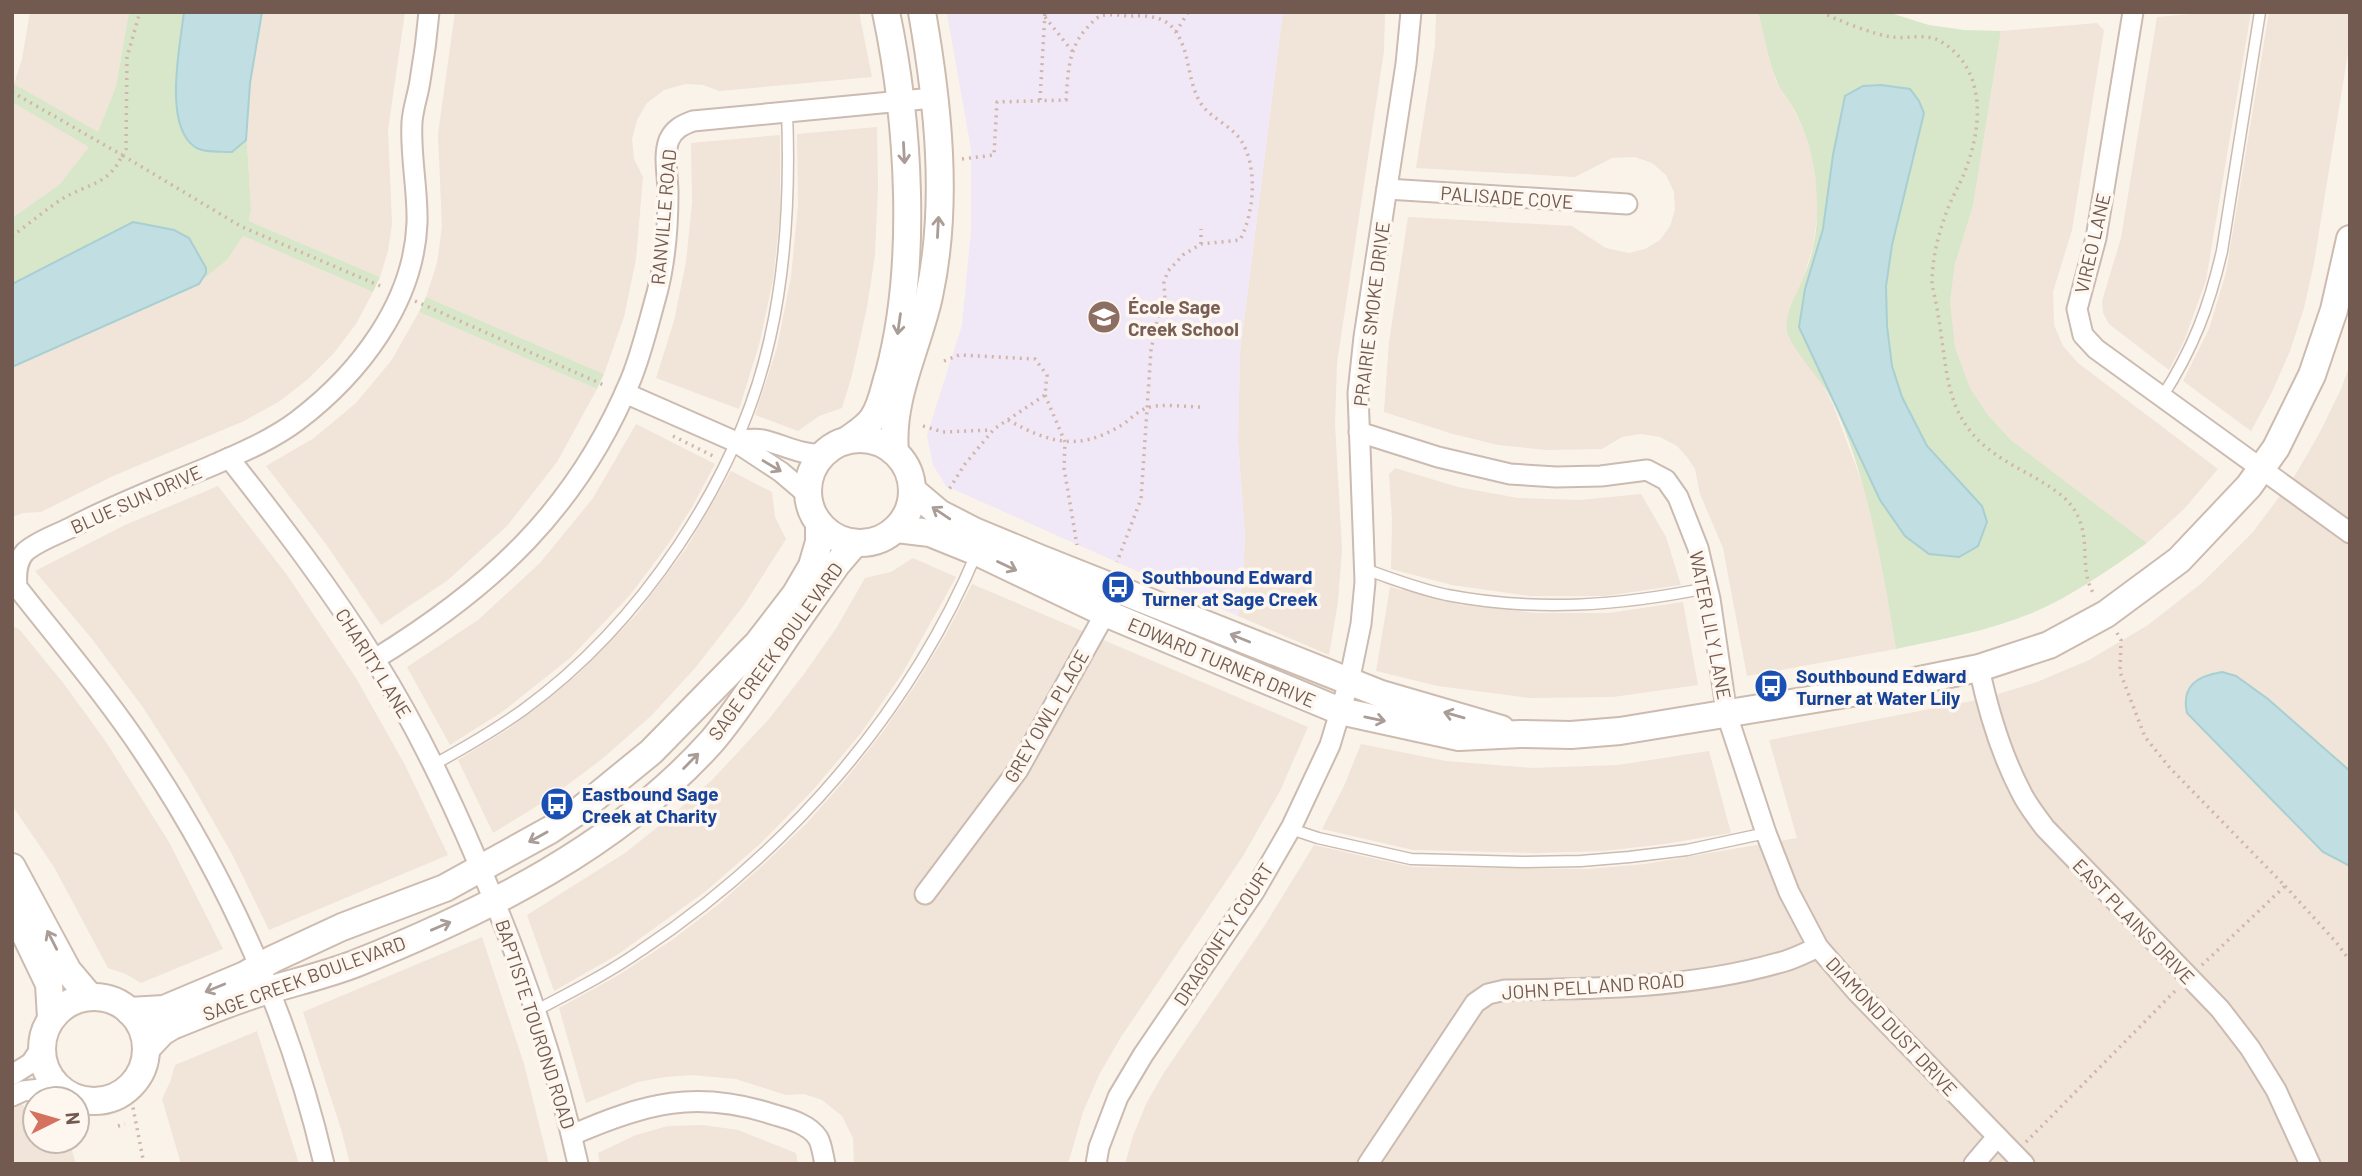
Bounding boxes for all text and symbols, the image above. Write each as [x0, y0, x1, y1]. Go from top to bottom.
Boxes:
one-way arrow [898, 141, 911, 164]
street label: RANVILLE ROAD [646, 148, 680, 286]
street label: PALISADE COVE [1440, 181, 1574, 213]
street label: VIREO LANE [2069, 191, 2115, 295]
one-way arrow [931, 216, 944, 239]
street label: PRAIRIE SMOKE DRIVE [1348, 220, 1394, 408]
place label: École Sage Creek School [1128, 295, 1239, 340]
school or university icon: École Sage Creek School [1085, 298, 1123, 336]
one-way arrow [892, 312, 905, 335]
street label: BLUE SUN DRIVE [67, 460, 205, 538]
one-way arrow [762, 460, 782, 474]
one-way arrow [932, 505, 951, 520]
street label: WATER LILY LANE [1685, 549, 1737, 701]
street label: SAGE CREEK BOULEVARD [703, 558, 847, 744]
one-way arrow [996, 560, 1017, 574]
place label: Southbound Edward Turner at Sage Creek [1142, 565, 1318, 610]
bus stop icon: Southbound Edward Turner at Sage Creek [1099, 568, 1137, 606]
street label: CHARITY LANE [331, 604, 417, 722]
street label: EDWARD TURNER DRIVE [1125, 612, 1319, 712]
one-way arrow [1230, 631, 1252, 644]
street label: GREY OWL PLACE [999, 646, 1093, 786]
place label: Southbound Edward Turner at Water Lily [1796, 664, 1966, 709]
bus stop icon: Southbound Edward Turner at Water Lily [1752, 667, 1790, 705]
one-way arrow [1444, 708, 1466, 721]
one-way arrow [1363, 712, 1386, 726]
one-way arrow [682, 753, 699, 770]
place label: Eastbound Sage Creek at Charity [582, 782, 719, 827]
bus stop icon: Eastbound Sage Creek at Charity [538, 785, 576, 823]
one-way arrow [528, 831, 549, 844]
street label: EAST PLAINS DRIVE [2068, 854, 2200, 988]
street label: DRAGONFLY COURT [1168, 858, 1278, 1010]
street label: BAPTISTE TOUROND ROAD [491, 916, 581, 1132]
one-way arrow [430, 919, 452, 932]
one-way arrow [45, 930, 59, 951]
street label: SAGE CREEK BOULEVARD [200, 931, 408, 1025]
street label: DIAMOND DUST DRIVE [1822, 952, 1962, 1100]
street label: JOHN PELLAND ROAD [1501, 968, 1685, 1004]
one-way arrow [204, 982, 226, 995]
north arrow [21, 1085, 91, 1155]
text: N [61, 1111, 85, 1126]

